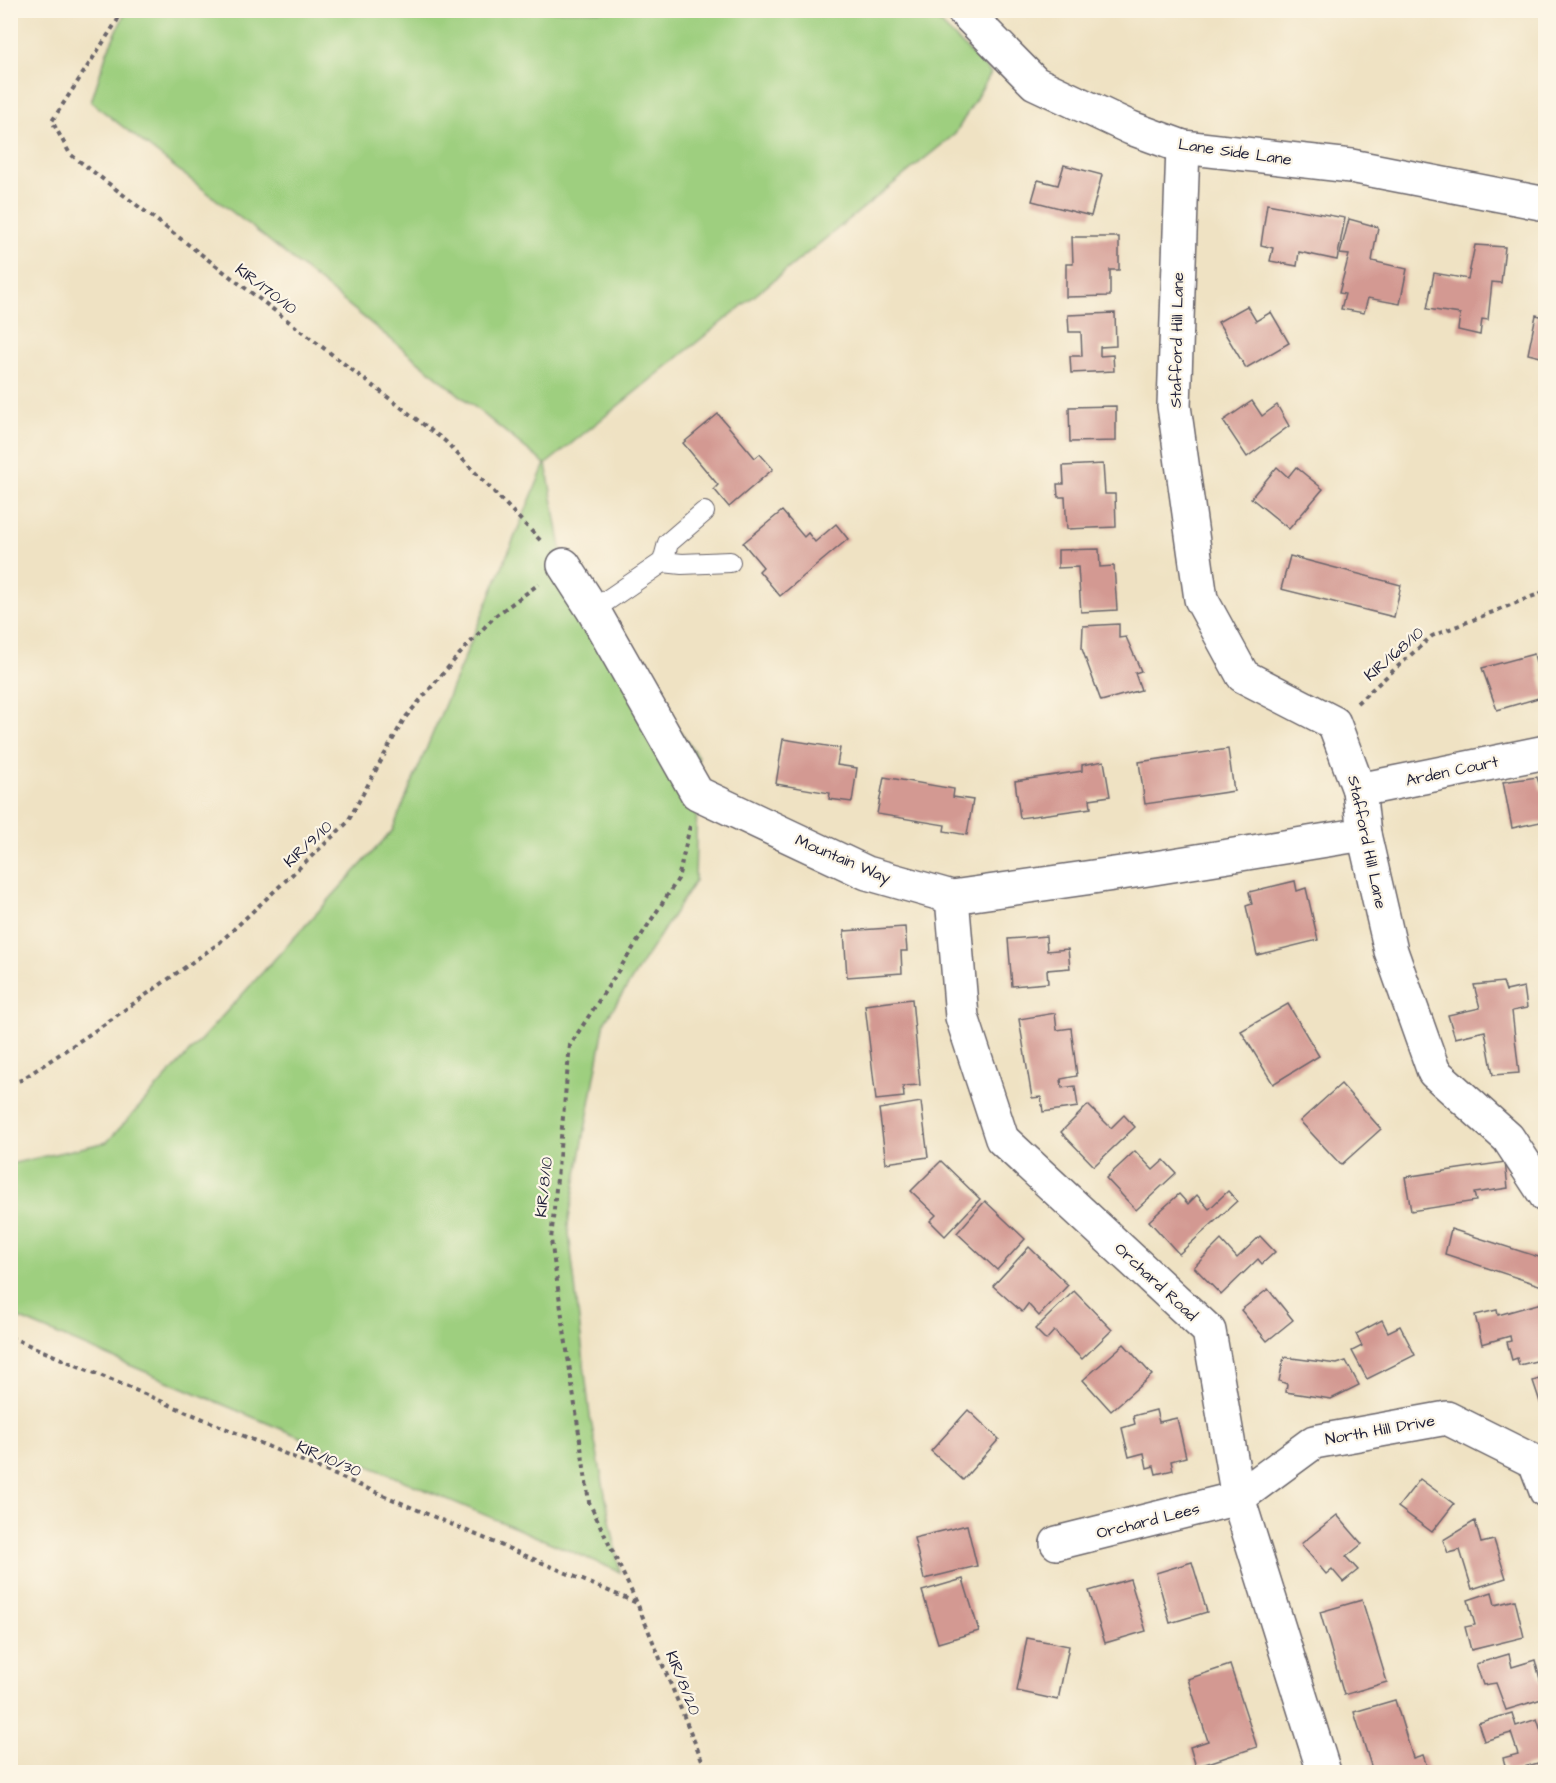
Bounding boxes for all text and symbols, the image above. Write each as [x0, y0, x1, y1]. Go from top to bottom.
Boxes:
street label: Lane Side Lane [1177, 133, 1293, 171]
street label: KIR/170/10 [231, 258, 301, 320]
street label: Stafford Hill Lane [1165, 272, 1189, 408]
street label: KIR/168/10 [1359, 622, 1429, 686]
street label: Arden Court [1404, 750, 1501, 792]
street label: Stafford Hill Lane [1342, 773, 1392, 911]
street label: KIR/9/10 [279, 816, 337, 872]
street label: Mountain Way [791, 829, 894, 890]
street label: KIR/8/10 [530, 1156, 558, 1218]
street label: Orchard Road [1110, 1238, 1202, 1326]
street label: North Hill Drive [1324, 1409, 1437, 1450]
street label: KIR/10/30 [293, 1436, 365, 1482]
street label: Orchard Lees [1094, 1498, 1202, 1544]
street label: KIR/8/20 [660, 1647, 706, 1719]

